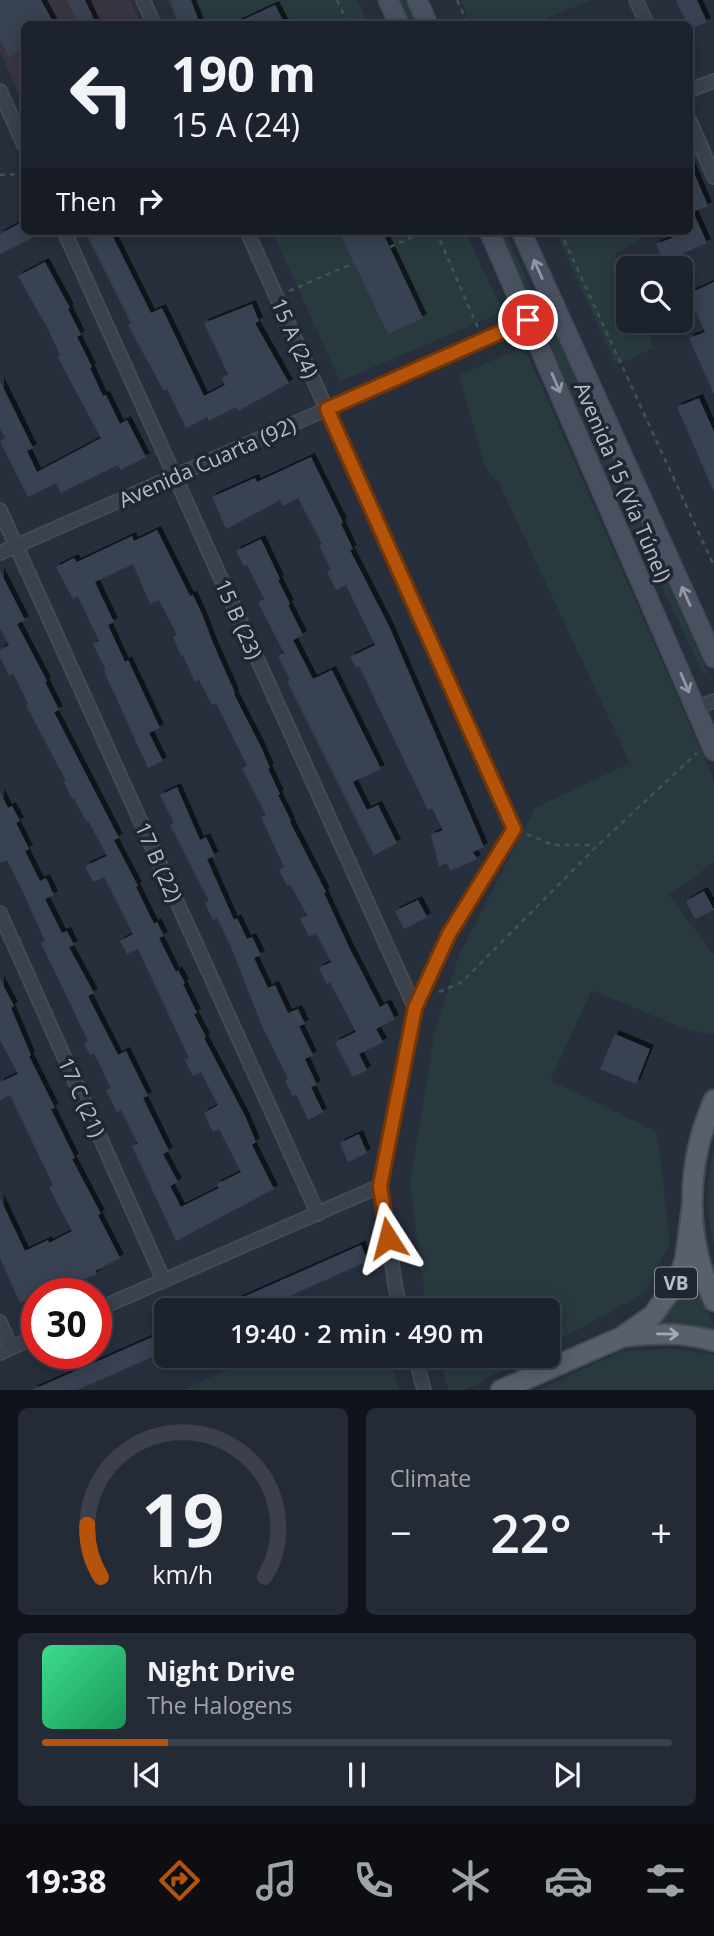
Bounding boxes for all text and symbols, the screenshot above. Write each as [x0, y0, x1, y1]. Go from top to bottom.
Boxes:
text: 190 m [171, 40, 316, 106]
icon: left [56, 49, 147, 140]
text: 15 A (24) [171, 103, 300, 146]
icon: right [131, 182, 169, 220]
text: Then [56, 183, 117, 219]
map controls [616, 256, 693, 333]
button: search [616, 256, 693, 333]
one-way arrow [531, 259, 544, 281]
pin [498, 290, 558, 350]
street label: 15 A (24) [265, 294, 325, 382]
icon: arrive [509, 301, 547, 339]
one-way arrow [550, 372, 563, 394]
street label: Avenida 15 (Vía Túnel) [568, 378, 678, 586]
street label: Avenida Cuarta (92) [114, 410, 300, 514]
street label: 15 B (23) [209, 575, 269, 663]
one-way arrow [679, 586, 693, 607]
one-way arrow [679, 672, 692, 694]
street label: 17 B (22) [129, 818, 189, 906]
street label: 17 C (21) [52, 1053, 112, 1141]
position arrow [351, 1201, 425, 1275]
road number: VB [655, 1268, 697, 1298]
speed limit sign: 30 [21, 1278, 112, 1369]
text: 19:40 · 2 min · 490 m [230, 1315, 484, 1351]
one-way arrow [656, 1327, 679, 1341]
text: Climate [390, 1462, 471, 1494]
text: 19 [141, 1470, 225, 1569]
text: 22° [490, 1497, 572, 1568]
text: − [390, 1506, 412, 1558]
text: + [650, 1506, 672, 1558]
text: km/h [153, 1557, 213, 1591]
text: Night Drive [147, 1653, 295, 1689]
text: The Halogens [147, 1689, 293, 1721]
icon: previous [128, 1756, 166, 1794]
icon: pause [338, 1756, 376, 1794]
icon: next [548, 1756, 586, 1794]
icon: directions [155, 1856, 204, 1905]
icon: music [252, 1856, 301, 1905]
icon: phone [349, 1856, 398, 1905]
icon: climate [446, 1856, 495, 1905]
icon: car [544, 1856, 593, 1905]
icon: filters [641, 1856, 690, 1905]
text: 19:38 [24, 1859, 106, 1902]

